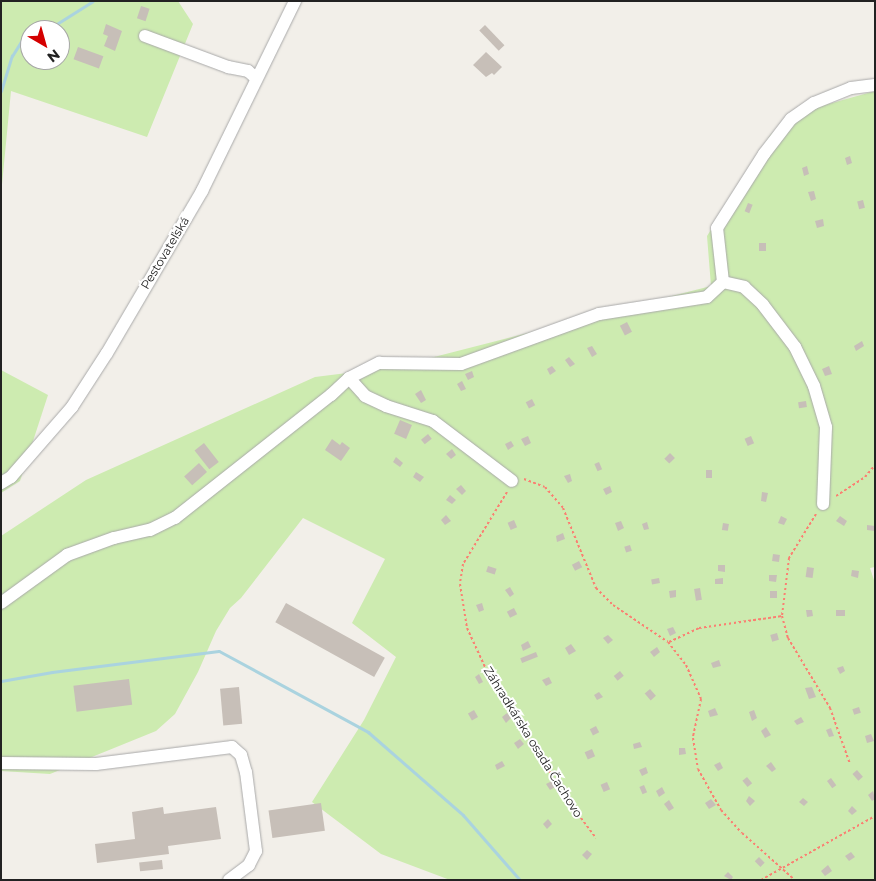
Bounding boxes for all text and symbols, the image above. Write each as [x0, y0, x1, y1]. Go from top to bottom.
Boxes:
north arrow [20, 20, 70, 70]
text: N [44, 45, 64, 67]
street label: Pestovateľská [138, 214, 192, 292]
street label: Záhradkárska osada Čachovo [481, 664, 585, 820]

